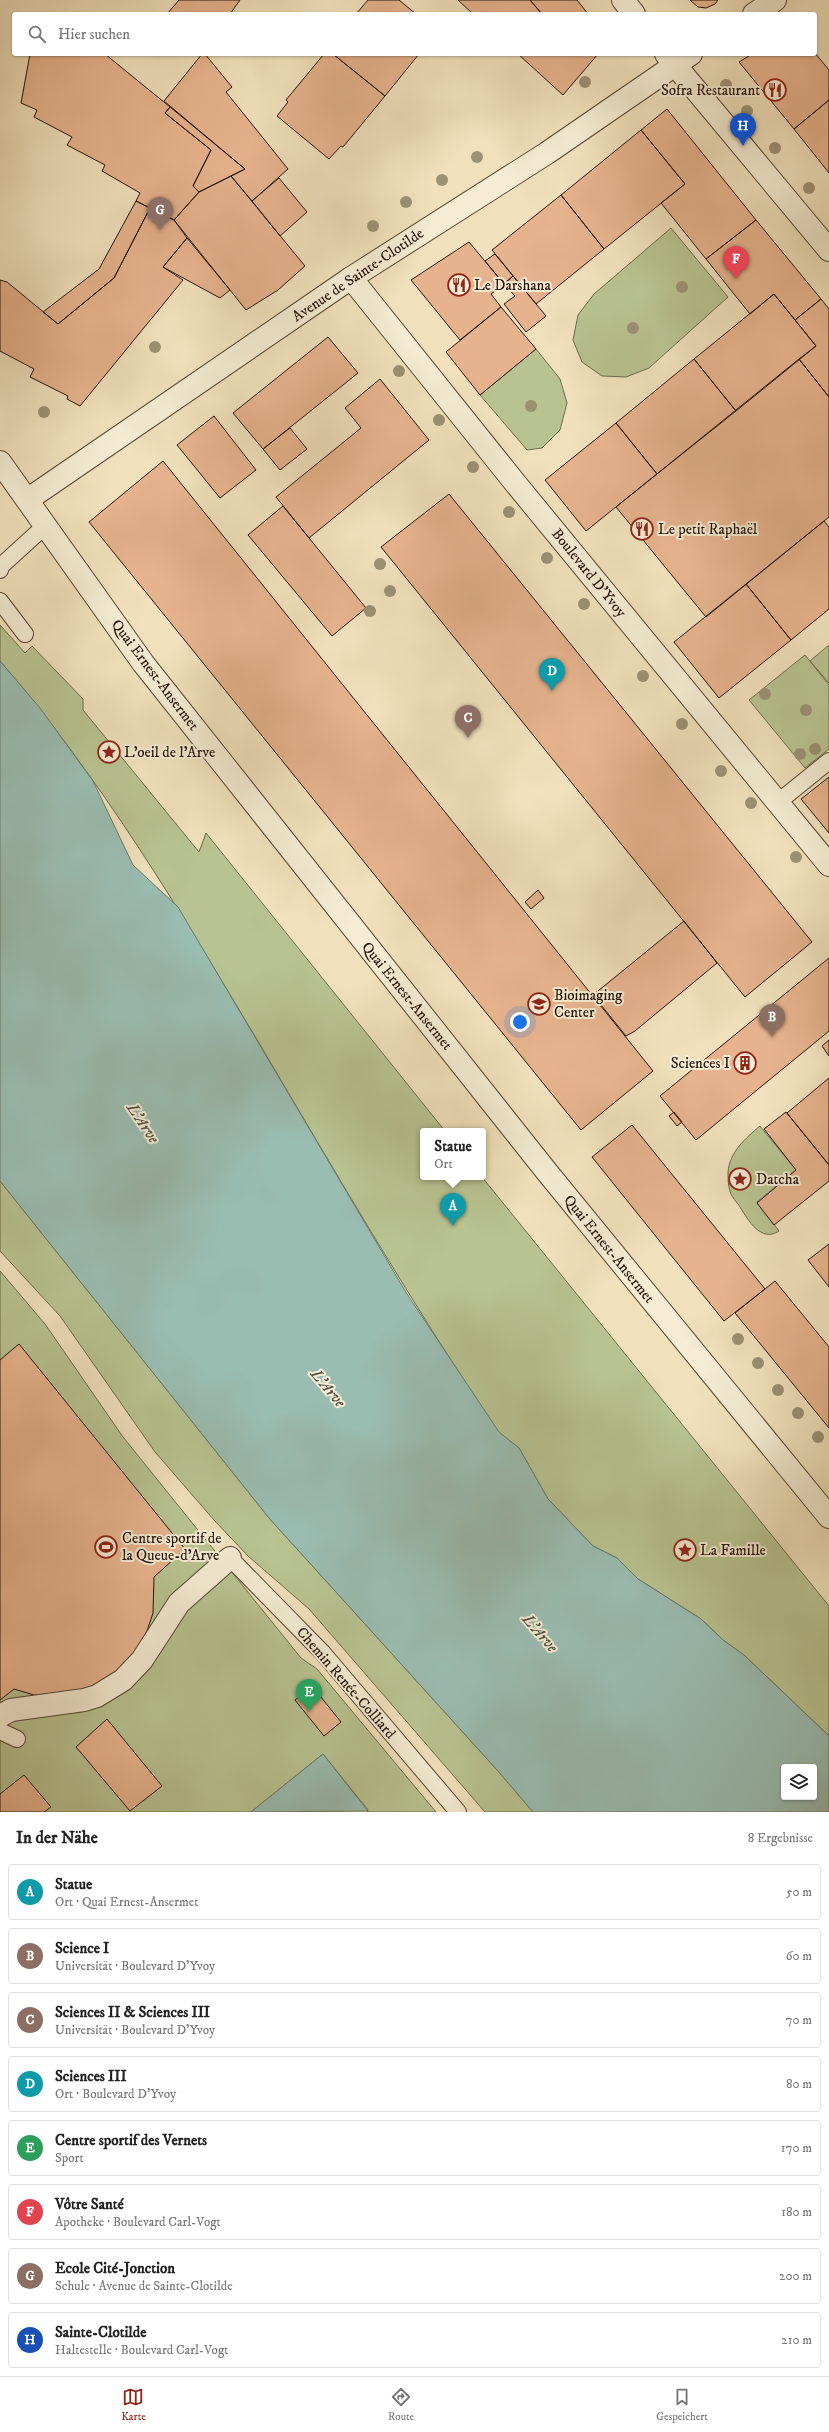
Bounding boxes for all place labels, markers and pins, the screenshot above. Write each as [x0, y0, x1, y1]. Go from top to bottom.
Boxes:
restaurant icon: Sofra Restaurant [762, 77, 788, 103]
place label: Sofra Restaurant [661, 81, 760, 100]
pin: H [730, 113, 756, 146]
pin: G [147, 197, 173, 230]
pin: F [723, 246, 749, 279]
restaurant icon: Le Darshana [446, 272, 472, 298]
place label: Le Darshana [474, 276, 551, 295]
restaurant icon: Le petit Raphaël [629, 516, 655, 542]
place label: Le petit Raphaël [658, 520, 758, 539]
pin: D [539, 658, 565, 691]
pin: C [455, 705, 481, 738]
place icon: L'oeil de l'Arve [96, 739, 122, 765]
place label: L'oeil de l'Arve [124, 743, 215, 762]
place label: Bioimaging Center [554, 986, 623, 1022]
school or university icon: Bioimaging Center [526, 991, 552, 1017]
pin: B [759, 1004, 785, 1037]
building icon: Sciences I [732, 1050, 758, 1076]
place label: Sciences I [671, 1054, 730, 1073]
place icon: Datcha [727, 1166, 753, 1192]
place label: Datcha [756, 1170, 800, 1189]
pin: A [440, 1193, 466, 1226]
place label: Centre sportif de la Queue-d'Arve [122, 1529, 221, 1565]
sports icon: Centre sportif de la Queue-d'Arve [93, 1534, 119, 1560]
place icon: La Famille [672, 1537, 698, 1563]
place label: La Famille [700, 1541, 766, 1560]
pin: E [296, 1679, 322, 1712]

